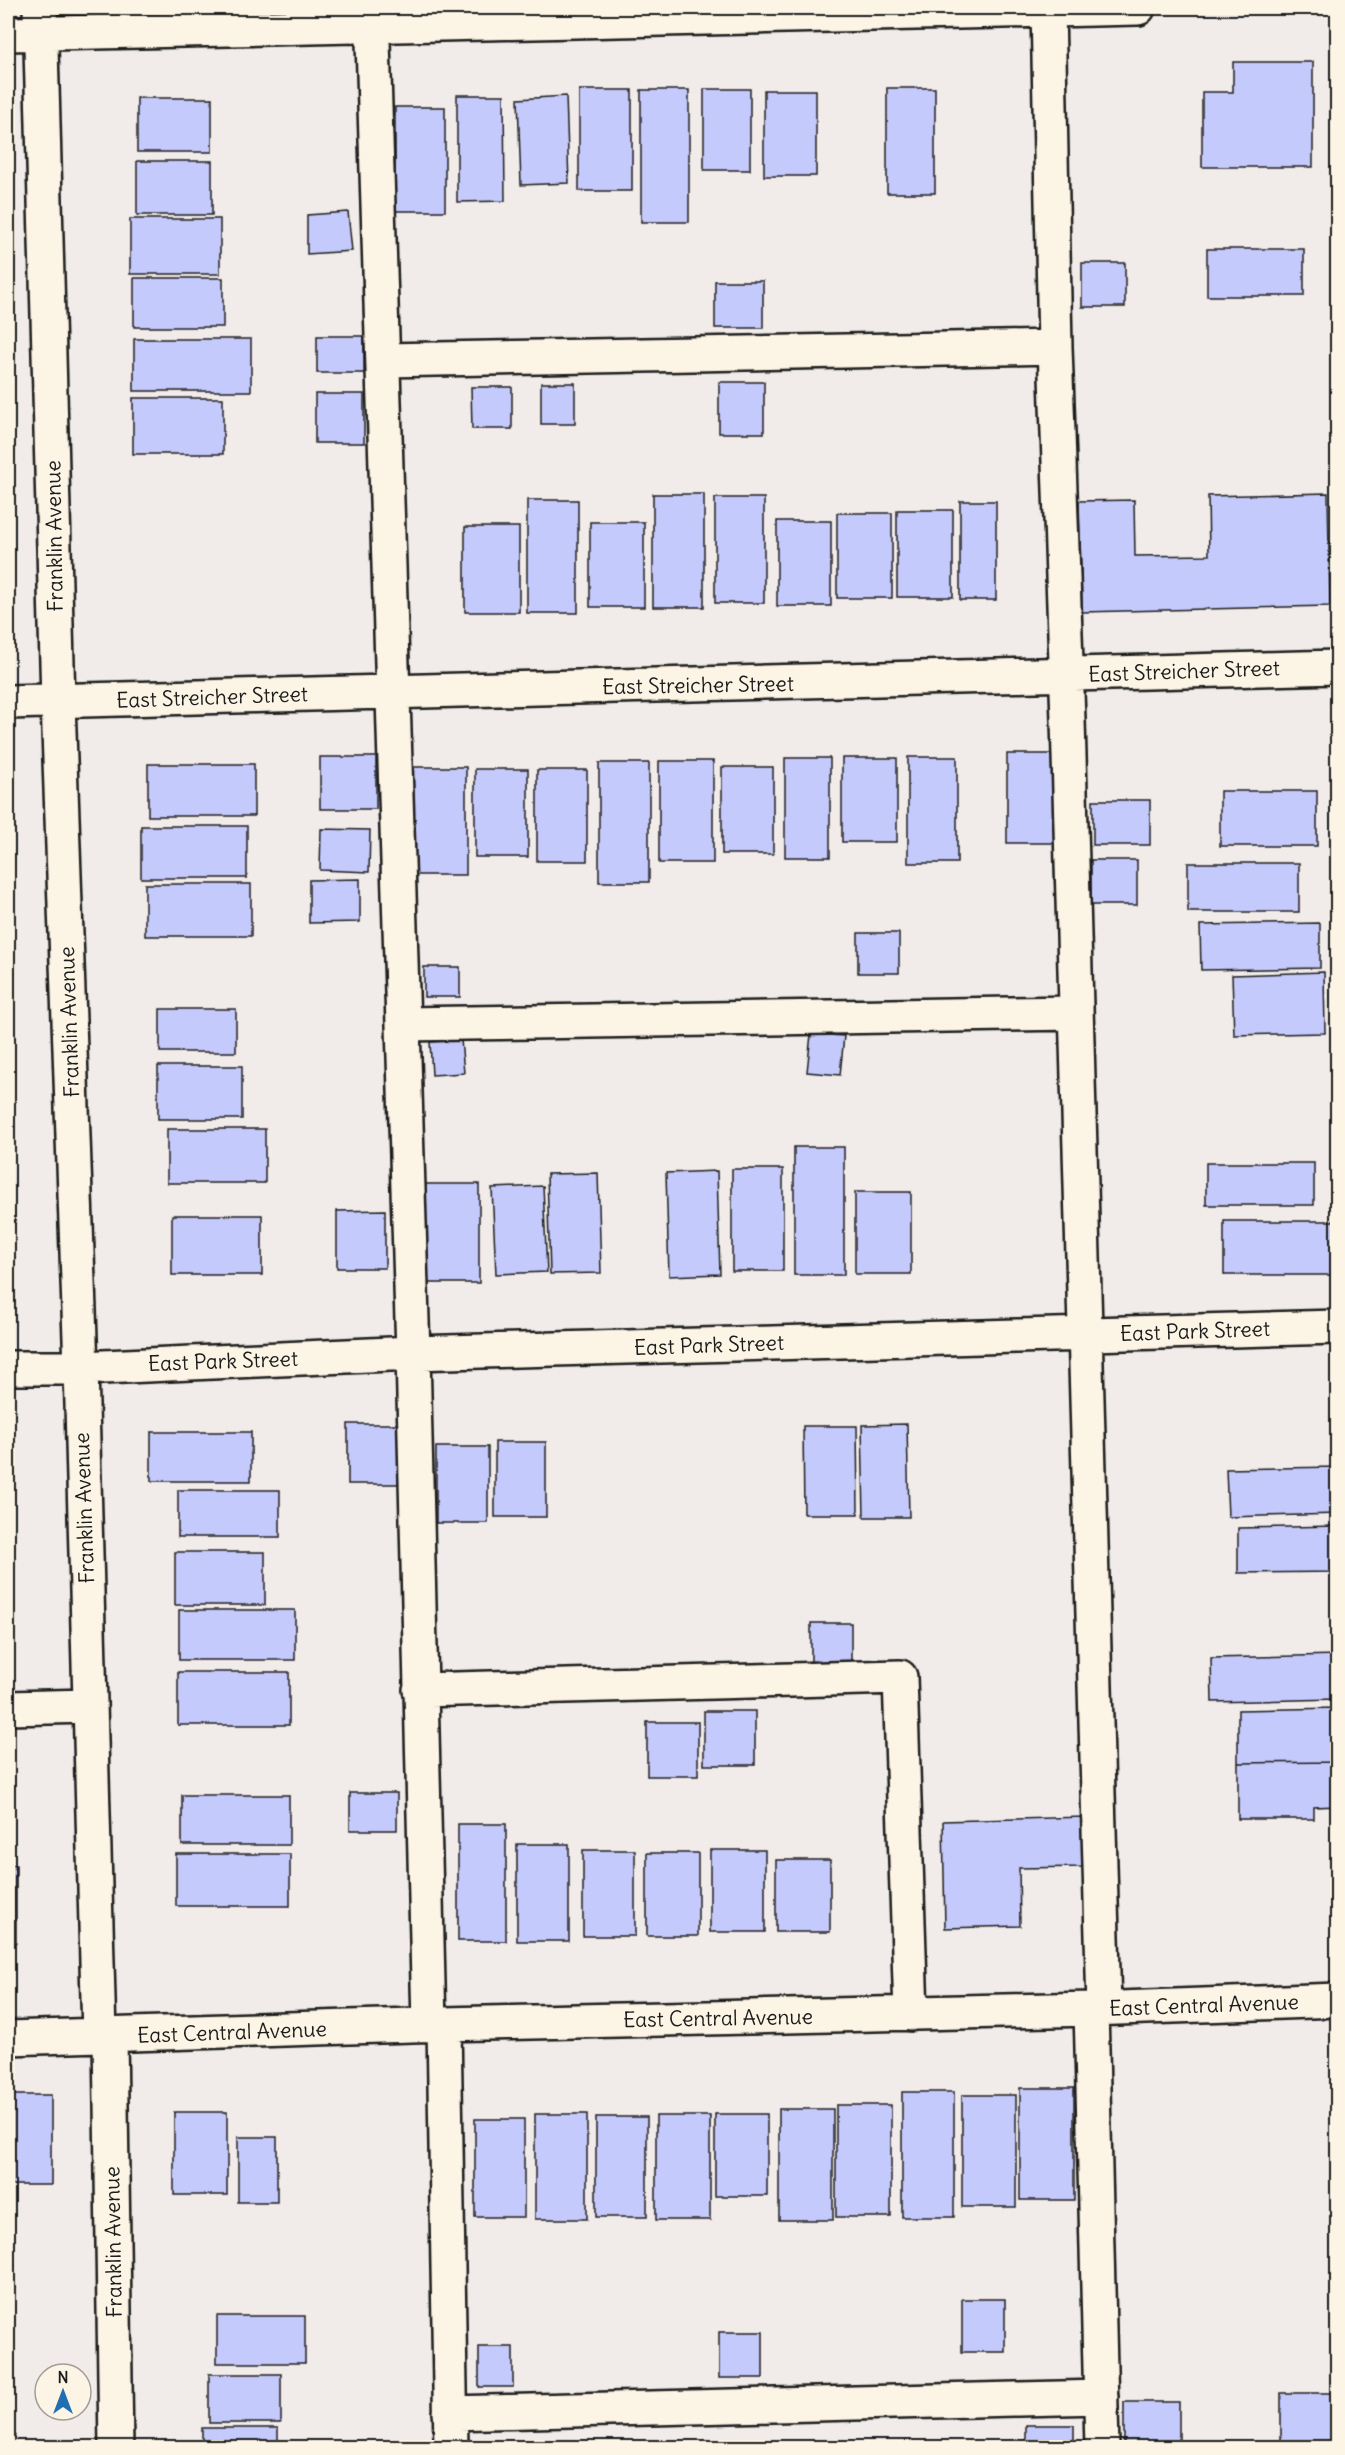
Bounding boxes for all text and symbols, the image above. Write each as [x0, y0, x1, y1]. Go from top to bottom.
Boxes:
street label: Franklin Avenue [39, 460, 69, 612]
street label: East Streicher Street [1088, 654, 1280, 688]
street label: East Streicher Street [602, 670, 794, 700]
street label: East Streicher Street [116, 680, 308, 714]
street label: Franklin Avenue [53, 946, 85, 1098]
street label: East Park Street [1120, 1315, 1270, 1347]
street label: East Park Street [634, 1329, 784, 1361]
street label: East Park Street [148, 1345, 298, 1377]
street label: Franklin Avenue [68, 1432, 100, 1584]
street label: East Central Avenue [1109, 1988, 1299, 2022]
street label: East Central Avenue [623, 2003, 813, 2033]
street label: East Central Avenue [137, 2015, 327, 2049]
street label: Franklin Avenue [98, 2166, 128, 2318]
north arrow [33, 2362, 93, 2422]
text: N [57, 2367, 69, 2387]

